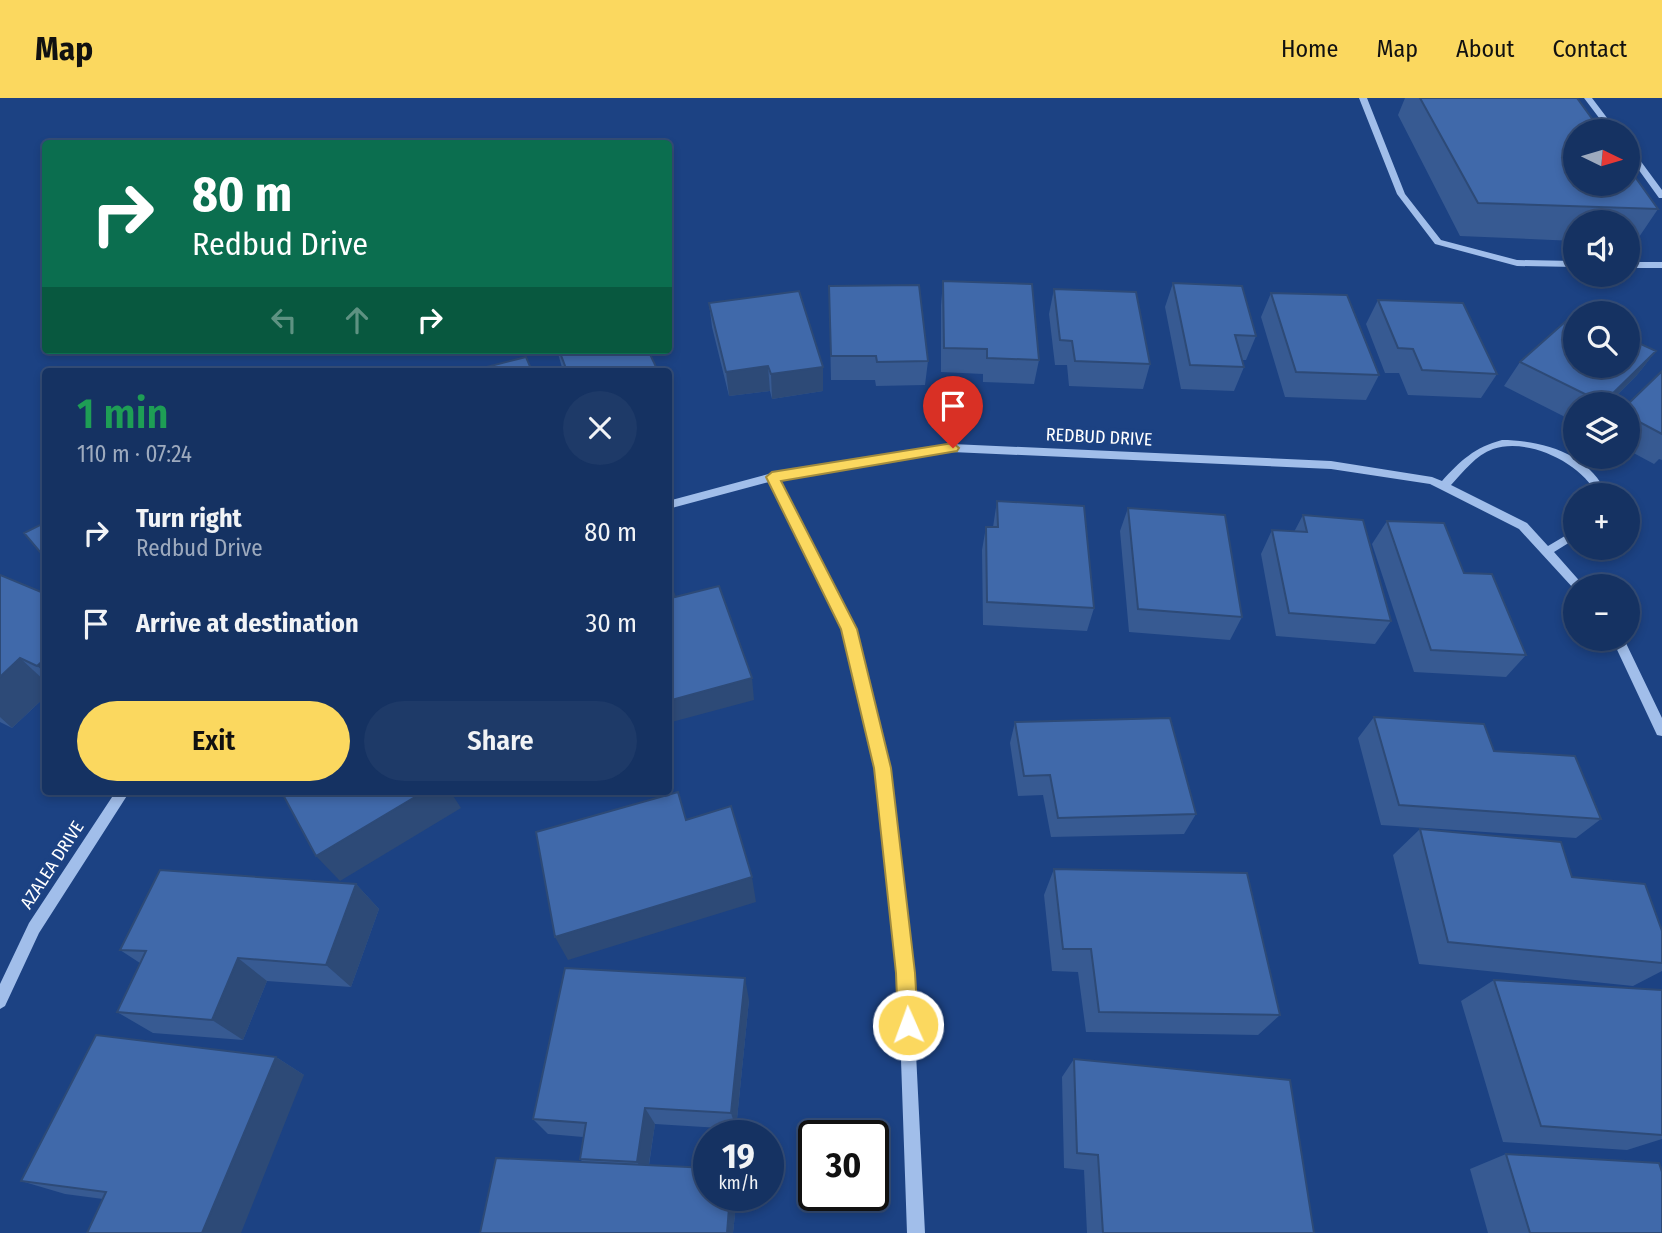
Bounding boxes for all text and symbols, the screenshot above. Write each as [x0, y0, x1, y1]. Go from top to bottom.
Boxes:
text: Map [35, 29, 93, 69]
text: Home [1281, 35, 1338, 63]
text: Map [1376, 35, 1418, 63]
text: About [1456, 35, 1514, 63]
text: Contact [1552, 35, 1627, 63]
north arrow [1563, 119, 1640, 196]
map controls [1563, 119, 1640, 651]
text: 80 m [192, 165, 292, 224]
icon: right [77, 168, 168, 259]
button: sound [1563, 210, 1640, 287]
text: Redbud Drive [192, 225, 368, 263]
icon: left [265, 301, 303, 339]
icon: ahead [338, 301, 376, 339]
icon: right [411, 301, 449, 339]
button: search [1563, 301, 1640, 378]
pin [923, 376, 983, 448]
icon: arrive [934, 387, 972, 425]
text: 1 min [77, 389, 168, 439]
button: close [563, 391, 637, 465]
button: layers [1563, 392, 1640, 469]
street label: REDBUD DRIVE [1045, 423, 1153, 451]
text: 110 m · 07:24 [77, 440, 192, 468]
button: + [1563, 483, 1640, 560]
text: Turn right [136, 503, 242, 534]
icon: right [77, 514, 115, 552]
text: 80 m [584, 517, 637, 548]
text: Redbud Drive [136, 534, 263, 562]
button: − [1563, 574, 1640, 651]
icon: arrive [77, 605, 115, 643]
text: Arrive at destination [136, 608, 359, 639]
text: 30 m [586, 608, 637, 639]
button: Exit [77, 701, 350, 781]
button: Share [364, 701, 637, 781]
street label: AZALEA DRIVE [16, 817, 88, 913]
position arrow [871, 988, 945, 1062]
speed limit sign: 30 [798, 1120, 889, 1211]
text: 19 [722, 1135, 755, 1177]
text: km/h [718, 1172, 759, 1194]

